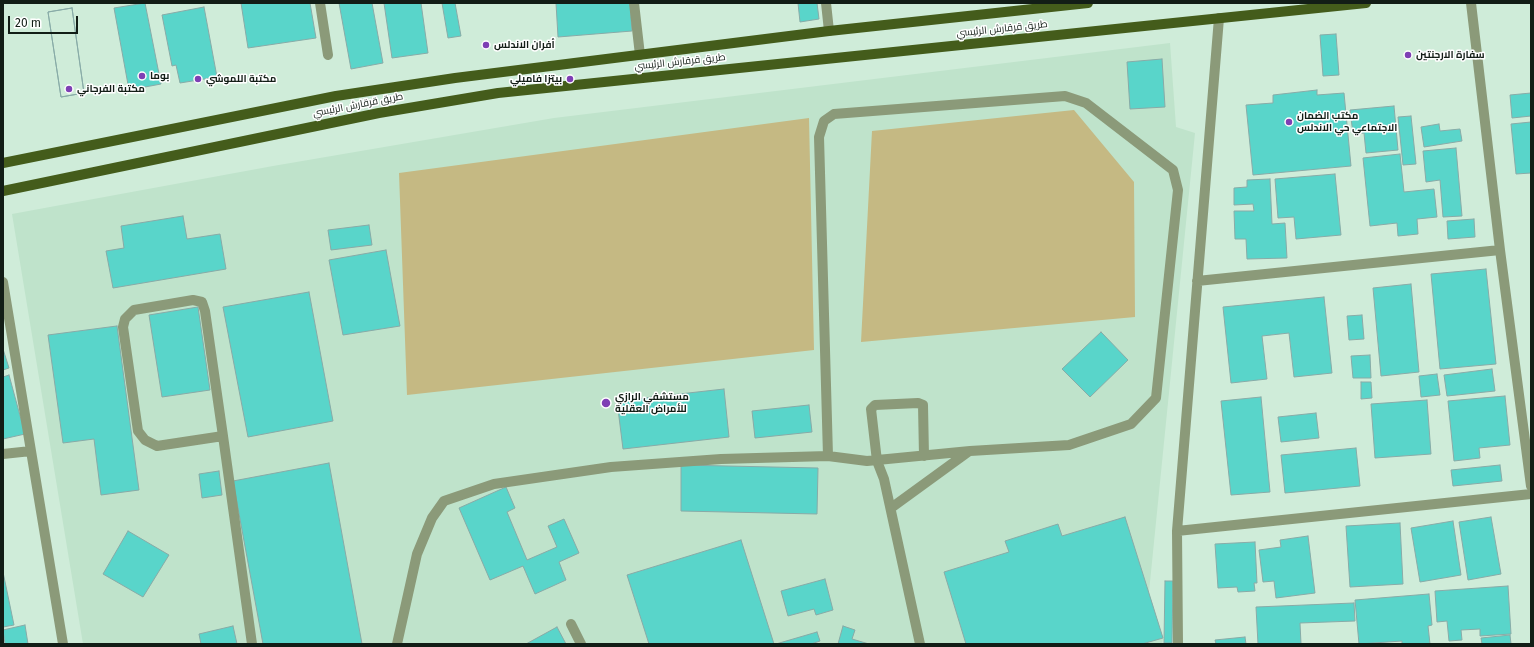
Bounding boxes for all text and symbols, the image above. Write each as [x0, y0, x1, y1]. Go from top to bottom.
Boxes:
scale bar [10, 8, 80, 34]
text: 20 m [15, 16, 41, 30]
street label: طريق قرقارش الرئيسي [956, 18, 1048, 40]
place label: أفران الاندلس [494, 39, 555, 51]
marker: أفران الاندلس [481, 40, 491, 50]
place label: سفارة الارجنتين [1416, 49, 1485, 61]
marker: سفارة الارجنتين [1403, 50, 1413, 60]
street label: طريق قرقارش الرئيسي [634, 51, 726, 73]
place label: بوما [150, 70, 169, 82]
marker: بوما [137, 71, 147, 81]
place label: مكتبة اللموشي [206, 73, 276, 85]
place label: بيتزا فاميلي [510, 73, 562, 85]
marker: مكتبة اللموشي [193, 74, 203, 84]
marker: بيتزا فاميلي [565, 74, 575, 84]
place label: مكتبة الفرجاني [77, 83, 145, 95]
marker: مكتبة الفرجاني [64, 84, 74, 94]
street label: طريق قرقارش الرئيسي [312, 90, 404, 120]
place label: مكتب الضمان الاجتماعي حي الاندلس [1297, 110, 1397, 134]
marker: مكتب الضمان الاجتماعي حي الاندلس [1284, 117, 1294, 127]
place label: مستشفي الرازي للأمراض العقلية [615, 391, 689, 414]
marker: مستشفي الرازي للأمراض العقلية [600, 397, 612, 409]

